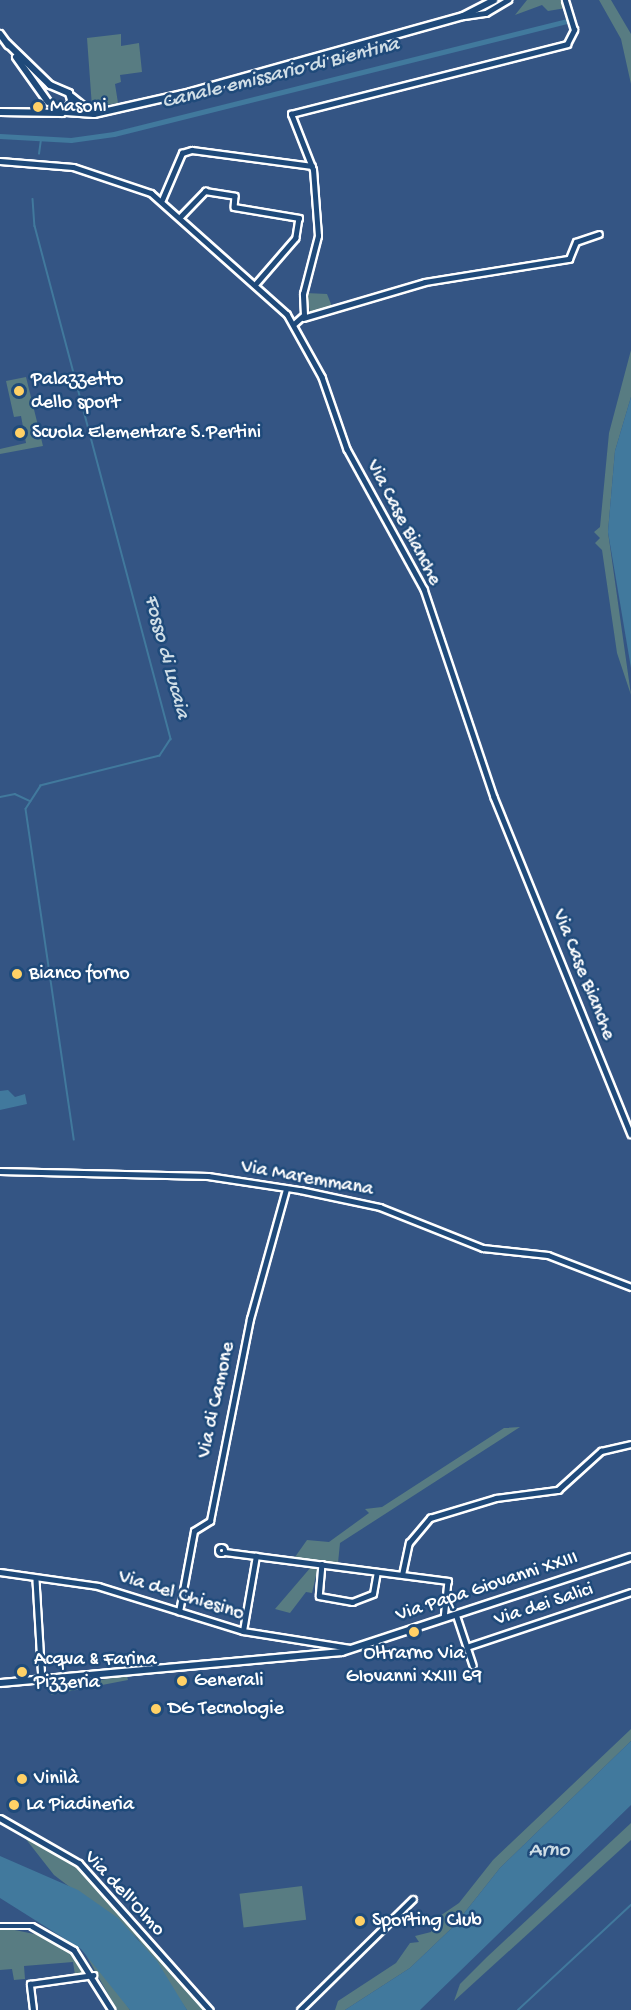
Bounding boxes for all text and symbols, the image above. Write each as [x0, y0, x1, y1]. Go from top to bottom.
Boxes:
water label: Canale emissario di Bientina [160, 33, 402, 117]
place label: Masoni [50, 95, 107, 119]
marker: Masoni [31, 100, 45, 114]
place label: Palazzetto dello sport [31, 368, 123, 415]
marker: Palazzetto dello sport [12, 384, 26, 398]
place label: Scuola Elementare S.Pertini [32, 421, 261, 445]
marker: Scuola Elementare S.Pertini [13, 426, 27, 440]
street label: Via Case Bianche [360, 456, 446, 590]
water label: Fosso di Lucaia [136, 592, 194, 722]
street label: Via Case Bianche [546, 906, 620, 1044]
place label: Bianco forno [29, 962, 130, 986]
marker: Bianco forno [10, 967, 24, 981]
street label: Via Maremmana [239, 1156, 375, 1202]
street label: Via di Camone [193, 1340, 241, 1460]
street label: Via Papa Giovanni XXIII [393, 1546, 581, 1628]
street label: Via del Chiesino [115, 1565, 247, 1627]
street label: Via dei Salici [491, 1578, 597, 1632]
marker: Oltrarno Via GIovanni XXIII 69 [407, 1625, 421, 1639]
place label: Oltrarno Via GIovanni XXIII 69 [346, 1642, 482, 1689]
place label: Acqva & Farina Pizzeria [34, 1648, 157, 1695]
marker: Acqva & Farina Pizzeria [15, 1665, 29, 1679]
place label: Generali [194, 1669, 264, 1693]
marker: Generali [175, 1674, 189, 1688]
place label: DG Tecnologie [168, 1697, 284, 1721]
marker: DG Tecnologie [149, 1702, 163, 1716]
place label: Vinilà [34, 1767, 79, 1791]
marker: Vinilà [15, 1772, 29, 1786]
place label: La Piadineria [26, 1793, 134, 1817]
marker: La Piadineria [7, 1798, 21, 1812]
water label: Arno [529, 1839, 569, 1865]
street label: Via dell'Olmo [78, 1846, 170, 1942]
place label: Sporting Club [372, 1909, 482, 1933]
marker: Sporting Club [353, 1914, 367, 1928]

